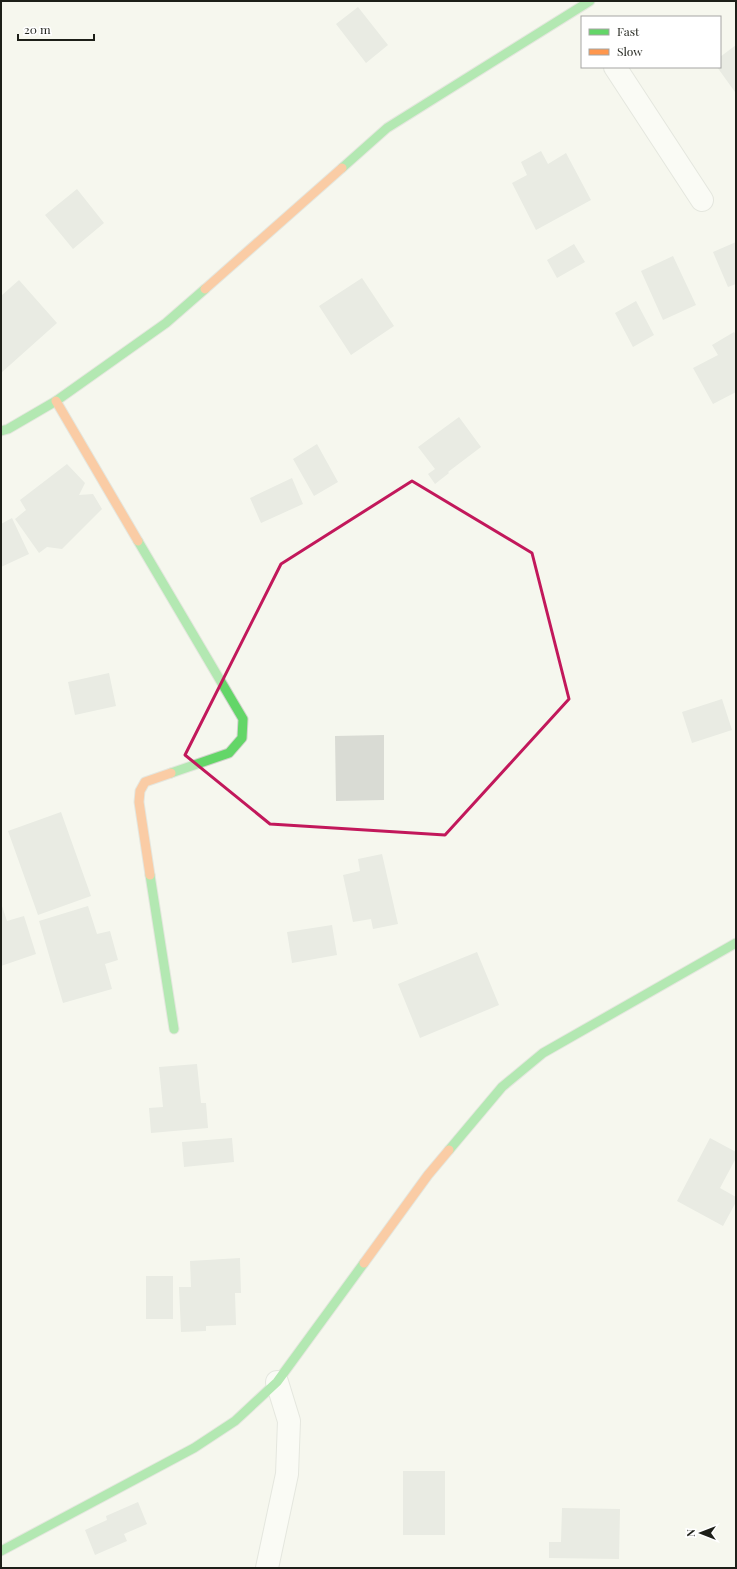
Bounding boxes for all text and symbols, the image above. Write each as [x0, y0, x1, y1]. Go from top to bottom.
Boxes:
scale bar [18, 16, 94, 42]
legend [581, 16, 721, 68]
text: 20 m [24, 21, 51, 37]
text: Fast [617, 23, 640, 39]
text: Slow [617, 43, 643, 59]
north arrow [681, 1513, 721, 1553]
text: N [683, 1529, 698, 1537]

